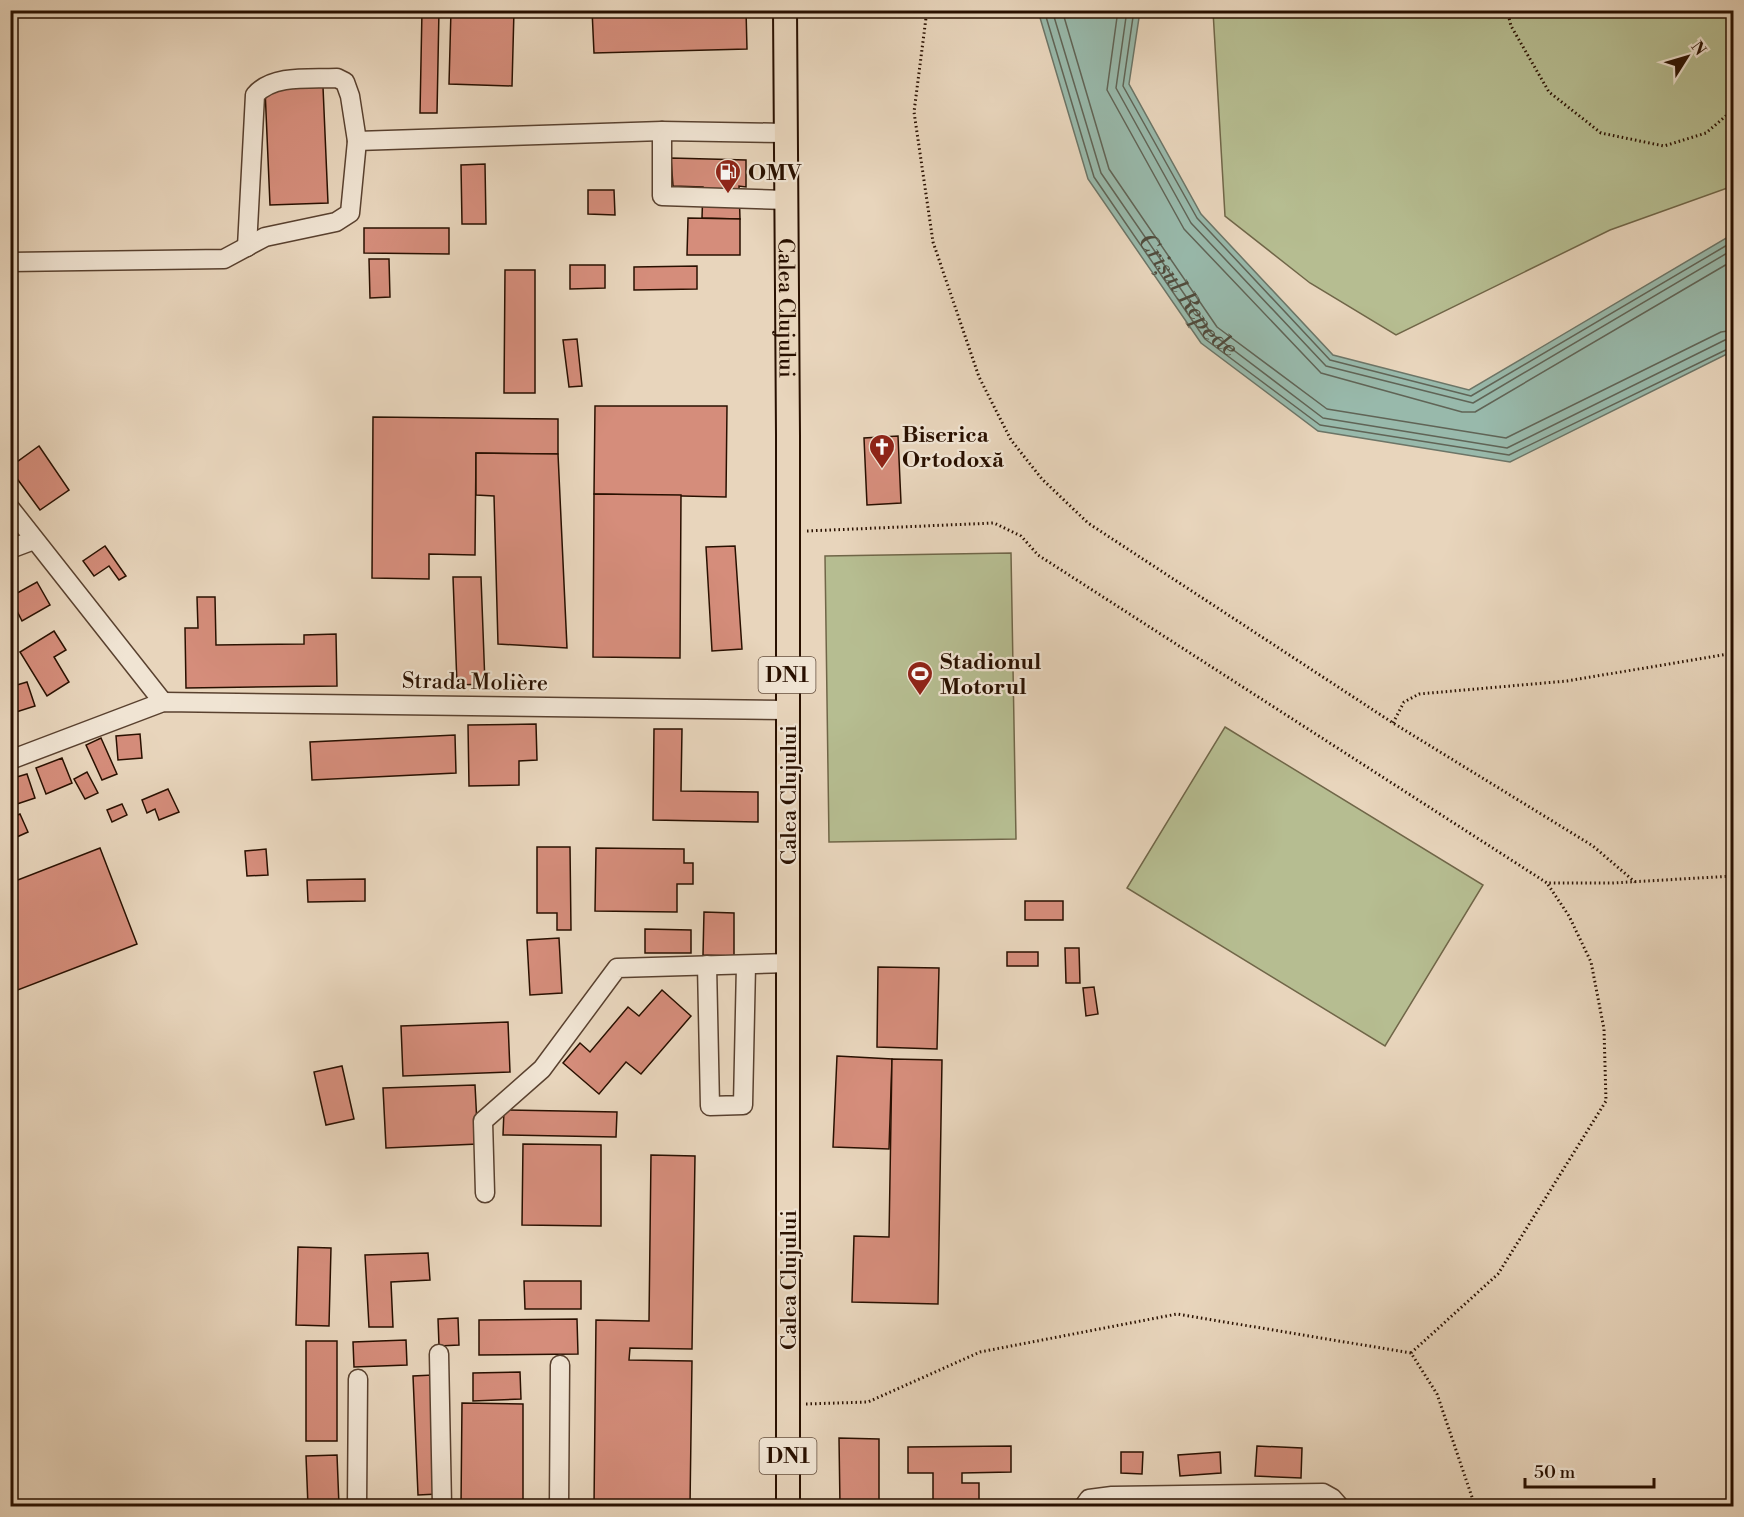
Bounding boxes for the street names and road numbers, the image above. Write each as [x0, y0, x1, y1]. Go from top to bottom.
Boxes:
street label: Calea Clujului [772, 238, 800, 378]
road number: DN1 [758, 657, 816, 693]
street label: Strada Molière [402, 668, 548, 697]
street label: Calea Clujului [776, 725, 803, 865]
street label: Calea Clujului [776, 1210, 803, 1350]
road number: DN1 [760, 1438, 816, 1474]

